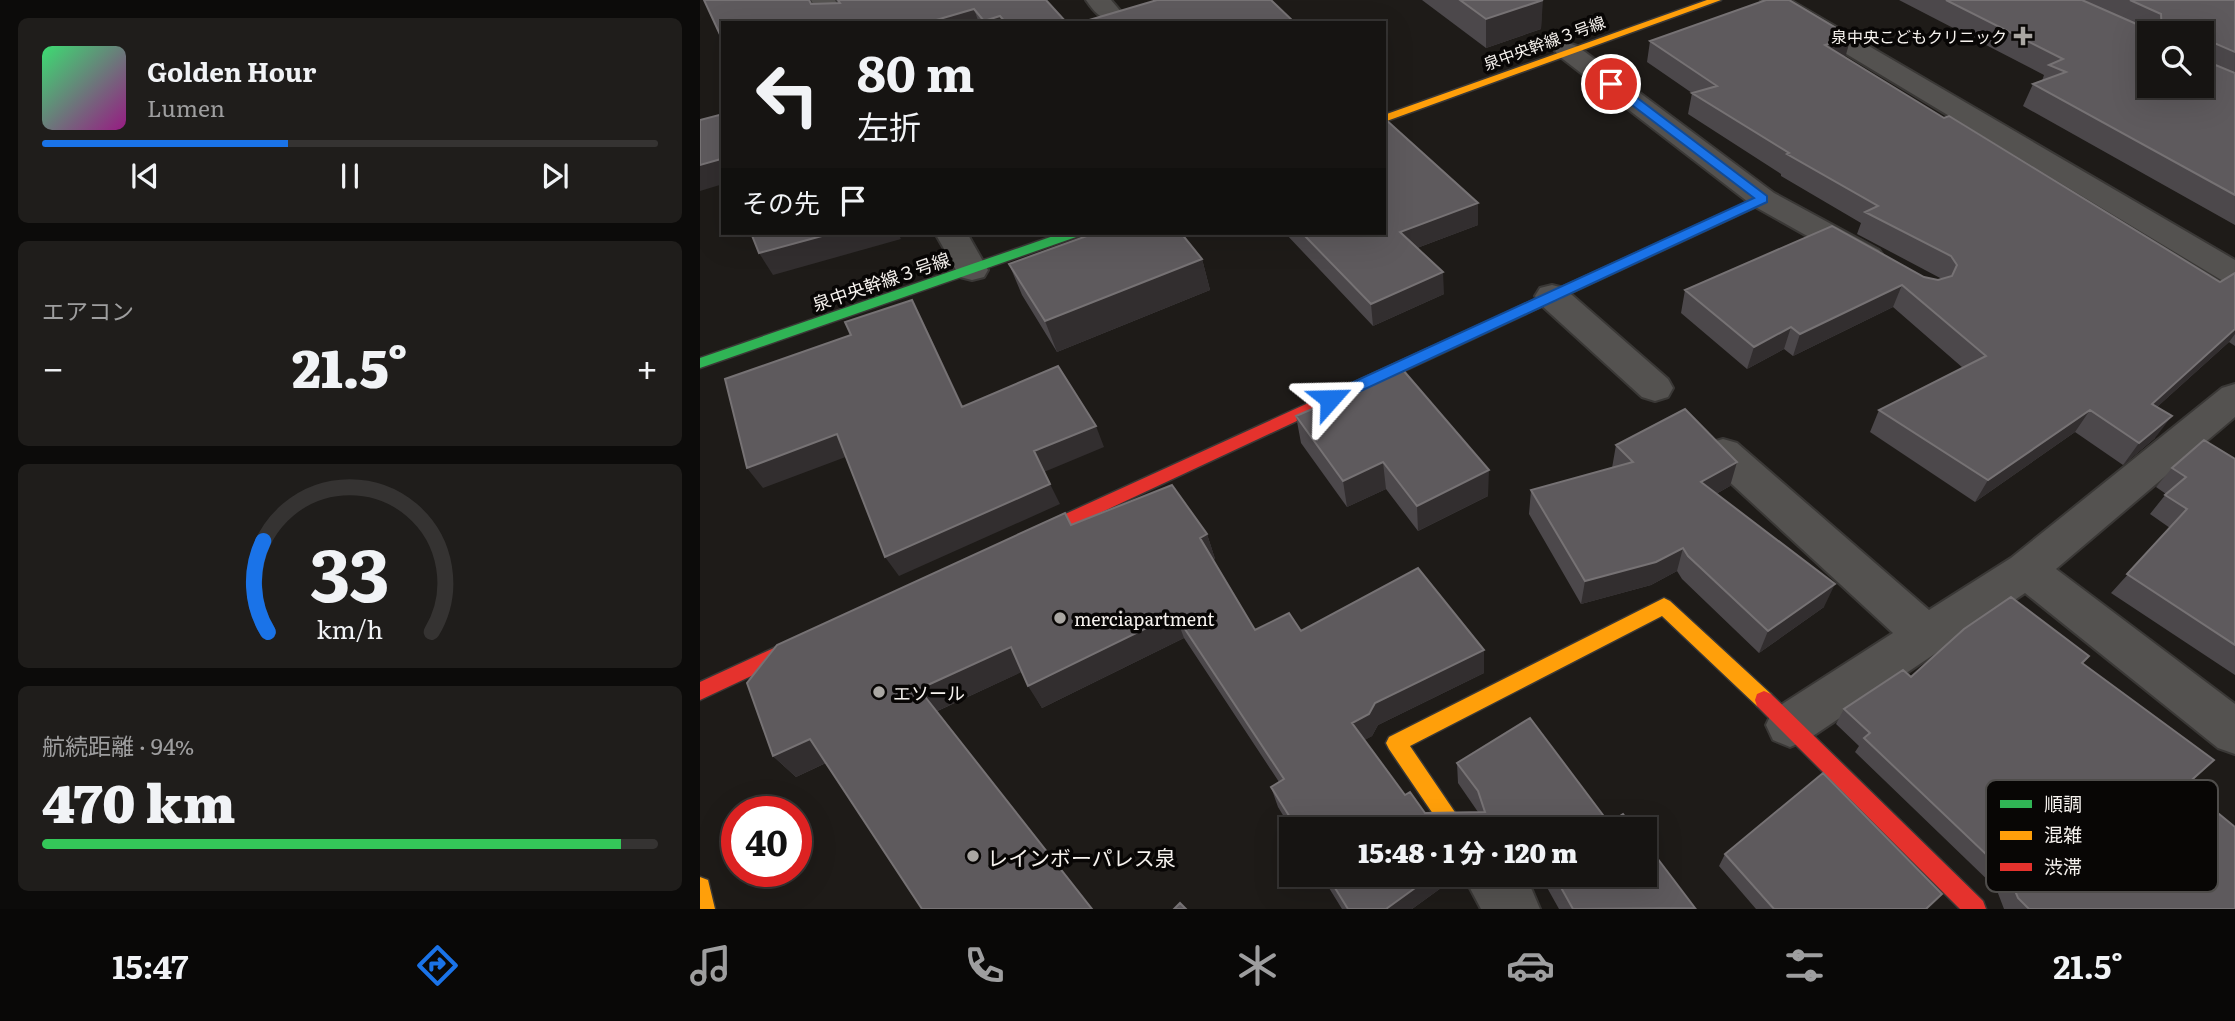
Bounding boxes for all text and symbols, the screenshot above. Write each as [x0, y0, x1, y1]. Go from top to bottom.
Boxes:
street label: 泉中央幹線３号線 [1480, 9, 1608, 75]
map controls [2137, 21, 2214, 98]
button: search [2137, 21, 2214, 98]
place label: 泉中央こどもクリニック [1831, 24, 2007, 48]
marker: 泉中央こどもクリニック [2013, 26, 2033, 46]
text: 80 m [857, 34, 975, 107]
icon: left [742, 49, 833, 140]
text: Golden Hour [147, 51, 316, 90]
pin [1581, 54, 1641, 114]
icon: arrive [1592, 65, 1630, 103]
text: Lumen [147, 90, 225, 124]
text: 左折 [857, 101, 921, 149]
icon: previous [126, 157, 164, 195]
icon: pause [331, 157, 369, 195]
icon: next [536, 157, 574, 195]
text: その先 [742, 182, 820, 221]
icon: arrive [834, 182, 872, 220]
street label: 泉中央幹線３号線 [809, 245, 953, 317]
text: エアコン [42, 293, 134, 327]
text: 21.5° [292, 327, 408, 404]
text: − [42, 337, 64, 394]
text: + [636, 337, 658, 394]
position arrow [1293, 362, 1367, 436]
text: 33 [310, 516, 390, 624]
place label: merciapartment [1074, 605, 1215, 632]
text: km/h [317, 610, 383, 647]
marker: merciapartment [1052, 610, 1068, 626]
place label: エソール [893, 679, 965, 706]
marker: エソール [871, 684, 887, 700]
text: 航続距離 · 94% [42, 728, 194, 762]
text: 470 km [42, 762, 235, 839]
legend [1986, 780, 2218, 892]
text: 順調 [2044, 789, 2082, 817]
speed limit sign: 40 [721, 796, 812, 887]
text: 混雑 [2044, 820, 2082, 848]
text: 15:48 · 1 分 · 120 m [1358, 832, 1578, 871]
place label: レインボーパレス泉 [987, 841, 1176, 872]
marker: レインボーパレス泉 [965, 848, 981, 864]
text: 渋滞 [2044, 852, 2082, 880]
text: 15:47 [112, 941, 188, 989]
icon: directions [413, 941, 462, 990]
icon: music [686, 941, 735, 990]
icon: phone [960, 941, 1009, 990]
icon: climate [1233, 941, 1282, 990]
icon: car [1506, 941, 1555, 990]
icon: filters [1780, 941, 1829, 990]
text: 21.5° [2053, 941, 2123, 989]

